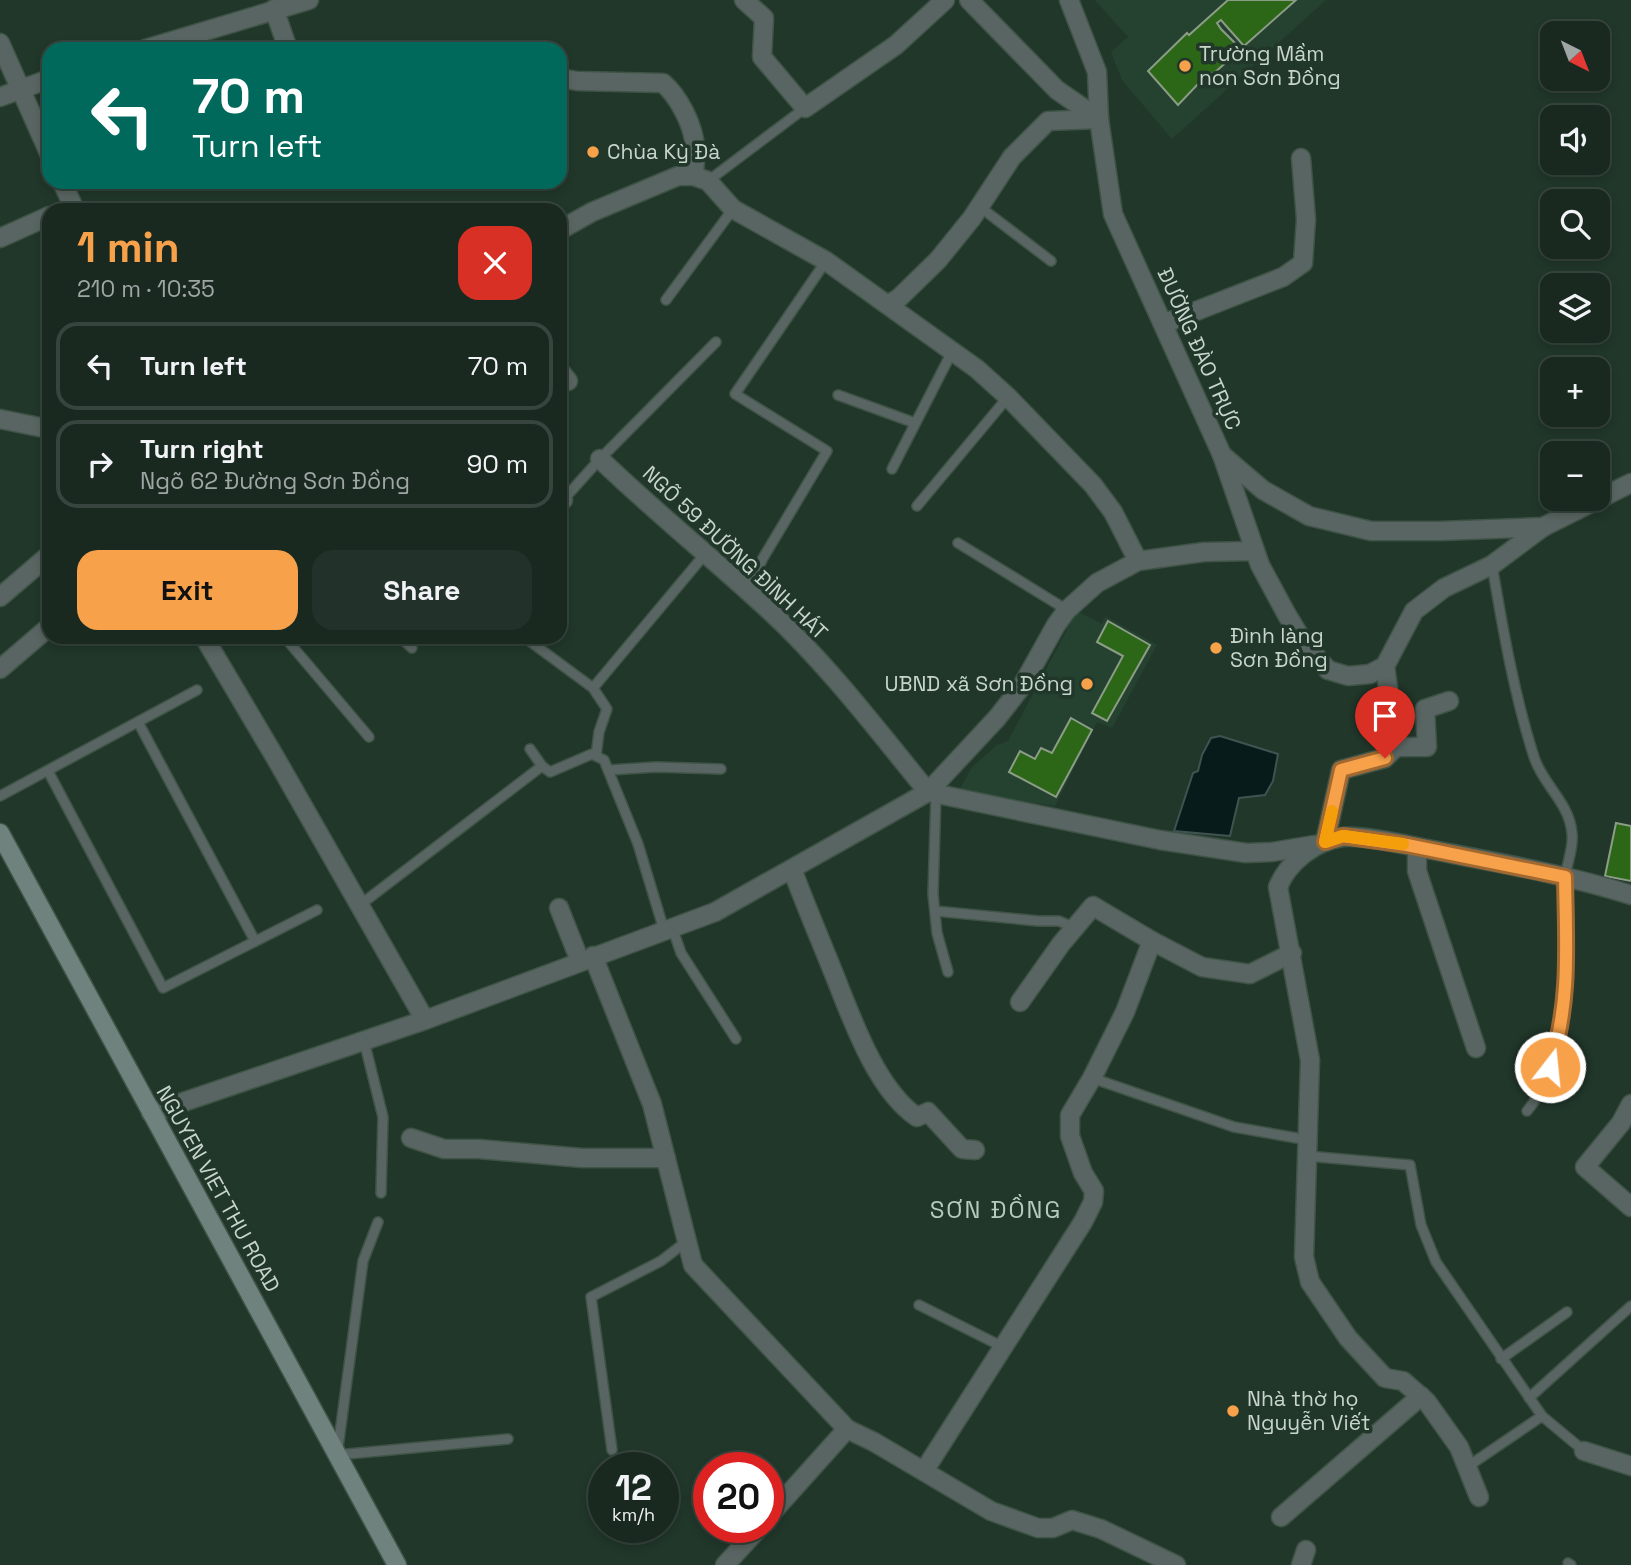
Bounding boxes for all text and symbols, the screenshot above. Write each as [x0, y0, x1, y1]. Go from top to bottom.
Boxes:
north arrow [1540, 21, 1610, 91]
map controls [1540, 21, 1610, 511]
place label: Trường Mầm non Sơn Đồng [1199, 40, 1341, 91]
marker: Trường Mầm non Sơn Đồng [1177, 58, 1193, 74]
text: 70 m [192, 65, 305, 127]
icon: left [77, 70, 168, 161]
button: sound [1540, 105, 1610, 175]
text: Turn left [192, 126, 322, 166]
place label: Chùa Kỳ Đà [607, 138, 720, 165]
marker: Chùa Kỳ Đà [585, 144, 601, 160]
button: search [1540, 189, 1610, 259]
text: 1 min [77, 221, 180, 274]
button: close [458, 226, 532, 300]
street label: ĐƯỜNG ĐÀO TRỰC [1152, 264, 1247, 434]
button: layers [1540, 273, 1610, 343]
text: 210 m · 10:35 [77, 274, 215, 304]
icon: left [81, 347, 119, 385]
text: Turn left [140, 349, 247, 383]
text: 70 m [468, 349, 528, 383]
button: + [1540, 357, 1610, 427]
text: Turn right [140, 432, 264, 466]
button: − [1540, 441, 1610, 511]
icon: right [81, 445, 119, 483]
text: 90 m [466, 447, 528, 481]
street label: NGÕ 59 ĐƯỜNG ĐÌNH HÁT [637, 460, 834, 646]
text: Ngõ 62 Đường Sơn Đồng [140, 466, 410, 496]
button: Exit [77, 550, 298, 630]
button: Share [312, 550, 532, 630]
place label: Đình làng Sơn Đồng [1230, 622, 1328, 673]
marker: Đình làng Sơn Đồng [1208, 640, 1224, 656]
place label: UBND xã Sơn Đồng [885, 670, 1073, 697]
marker: UBND xã Sơn Đồng [1079, 676, 1095, 692]
pin [1355, 686, 1415, 758]
icon: arrive [1366, 697, 1404, 735]
position arrow [1513, 1030, 1587, 1104]
street label: NGUYEN VIET THU ROAD [150, 1081, 286, 1297]
district label: SƠN ĐỒNG [930, 1194, 1062, 1225]
place label: Nhà thờ họ Nguyễn Viết [1247, 1385, 1370, 1436]
marker: Nhà thờ họ Nguyễn Viết [1225, 1403, 1241, 1419]
speed limit sign: 20 [693, 1452, 784, 1543]
text: 12 [615, 1466, 652, 1510]
text: km/h [612, 1503, 655, 1526]

